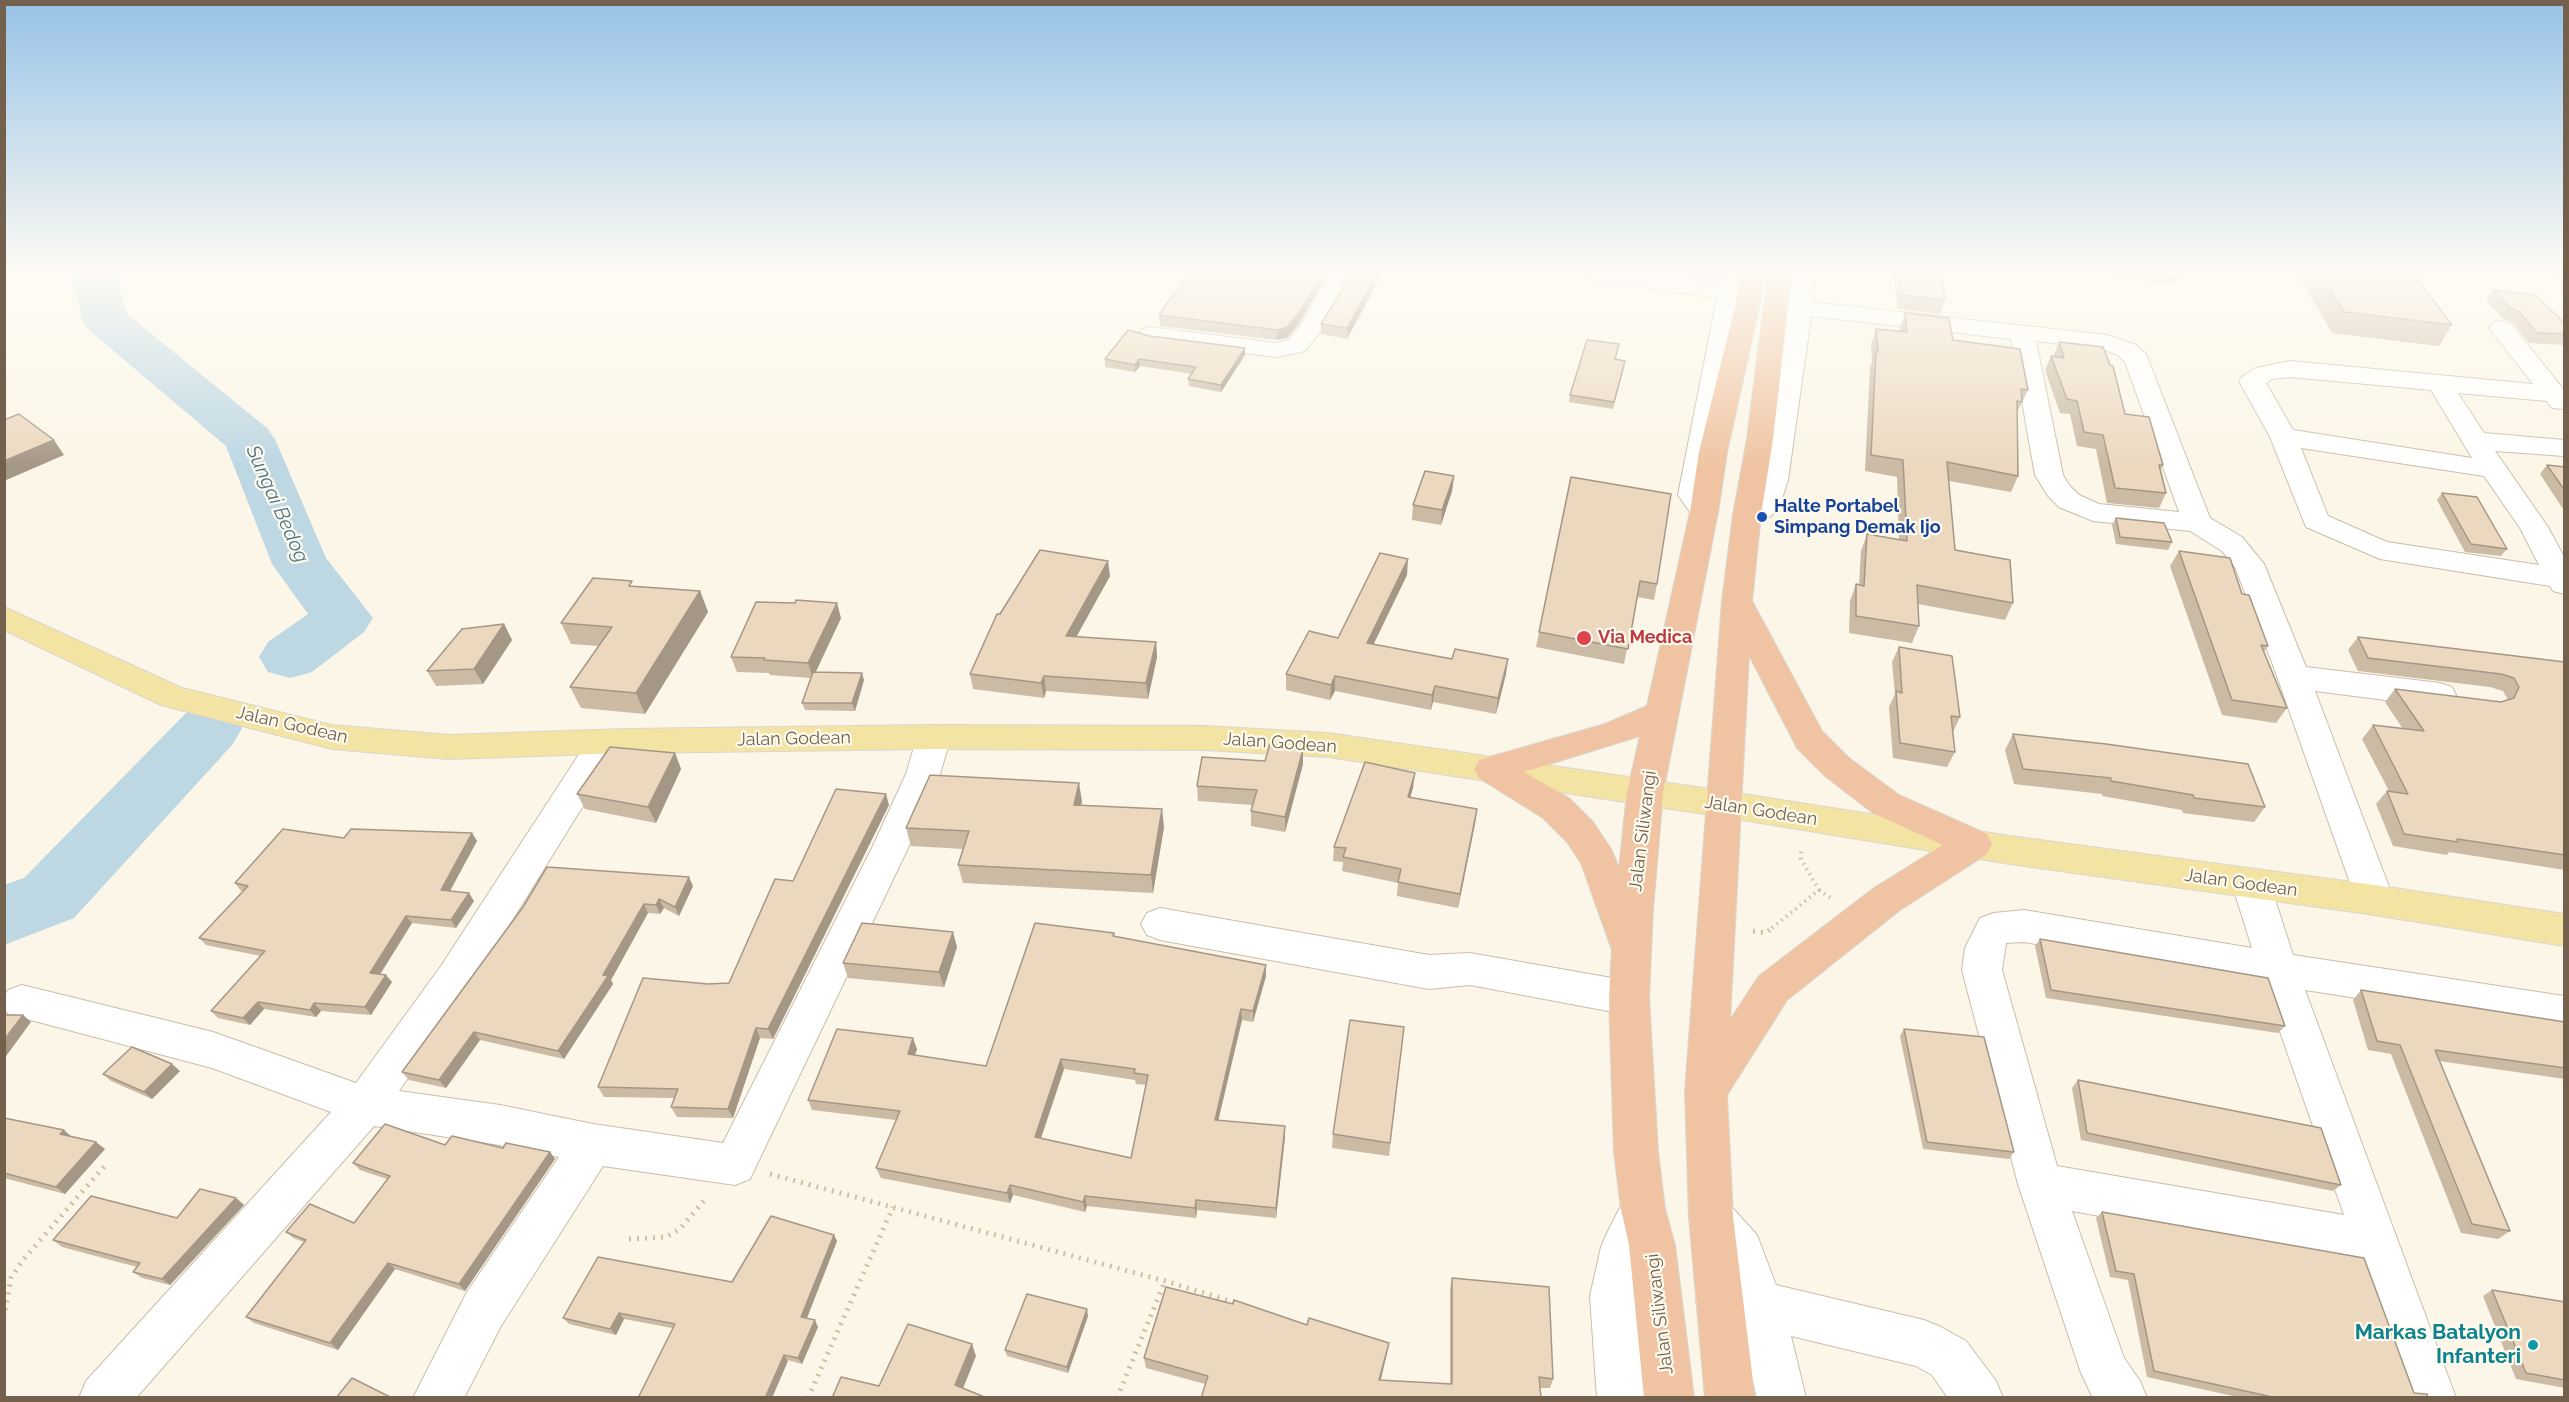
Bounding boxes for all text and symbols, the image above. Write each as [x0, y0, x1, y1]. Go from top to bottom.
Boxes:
water label: Sungai Bedog [240, 442, 314, 566]
place label: Halte Portabel Simpang Demak Ijo [1774, 496, 1941, 538]
marker: Halte Portabel Simpang Demak Ijo [1755, 510, 1769, 524]
place label: Via Medica [1598, 627, 1692, 649]
marker: Via Medica [1575, 629, 1593, 647]
street label: Jalan Godean [234, 702, 350, 748]
street label: Jalan Godean [737, 727, 851, 751]
street label: Jalan Godean [1222, 728, 1338, 758]
street label: Jalan Siliwangi [1625, 769, 1661, 893]
street label: Jalan Godean [1703, 791, 1819, 831]
street label: Jalan Godean [2183, 864, 2299, 902]
street label: Jalan Siliwangi [1642, 1252, 1678, 1376]
place label: Markas Batalyon Infanteri [2355, 1320, 2521, 1370]
marker: Markas Batalyon Infanteri [2526, 1338, 2540, 1352]

